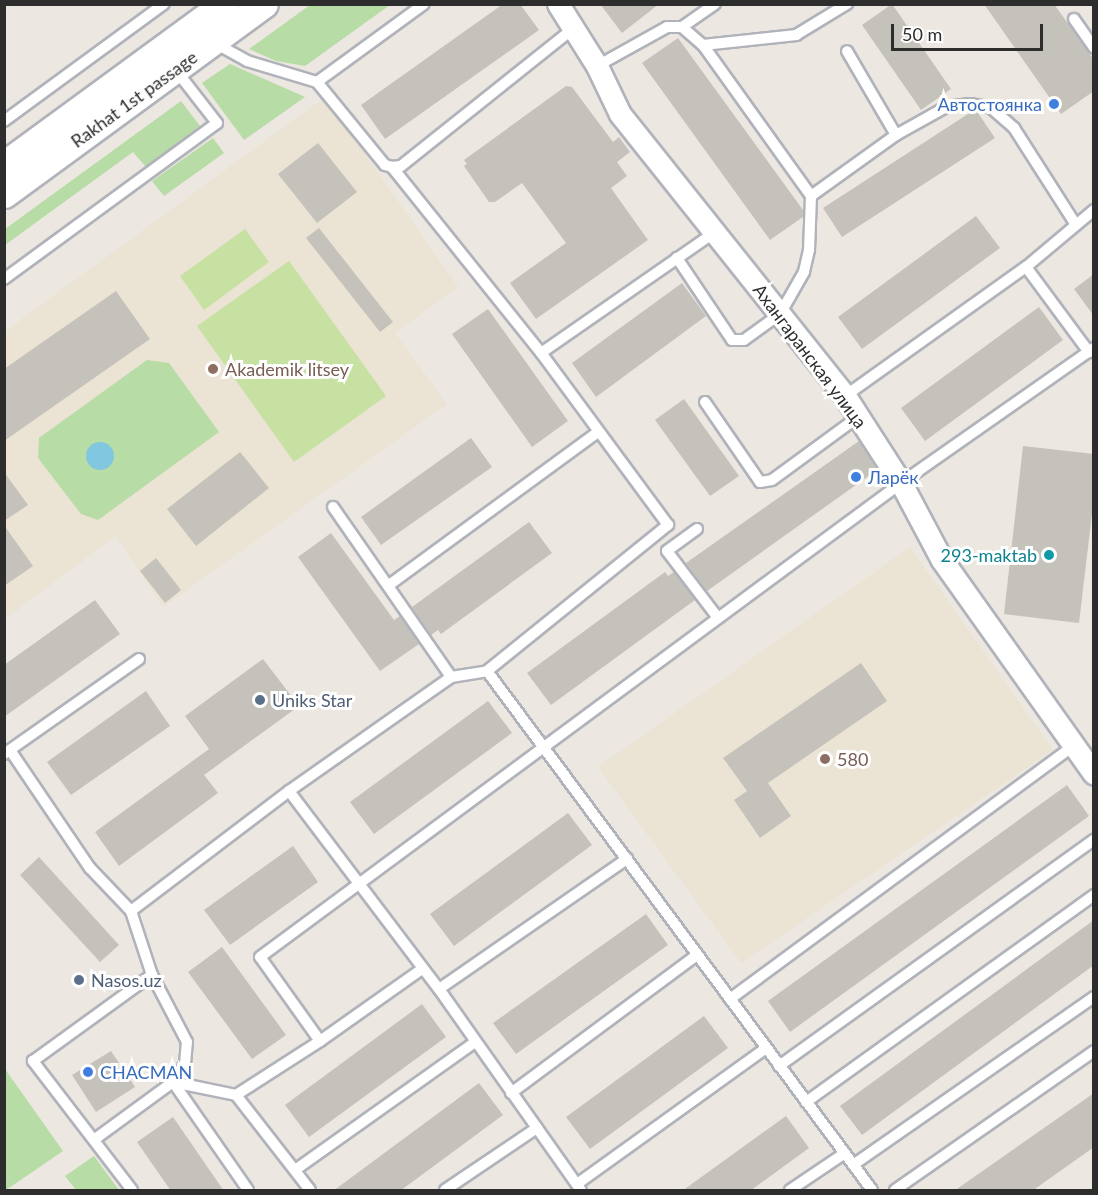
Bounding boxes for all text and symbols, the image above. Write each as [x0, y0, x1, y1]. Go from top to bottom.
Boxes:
scale bar [894, 12, 1046, 50]
text: 50 m [902, 23, 942, 45]
street label: Rakhat 1st passage [67, 46, 201, 152]
place label: Автостоянка [937, 93, 1042, 115]
marker: Автостоянка [1047, 97, 1061, 111]
street label: Ахангаранская улица [749, 280, 871, 432]
place label: Akademik litsey [225, 358, 349, 380]
marker: Akademik litsey [206, 362, 220, 376]
place label: Ларёк [868, 466, 919, 488]
marker: Ларёк [849, 470, 863, 484]
place label: 293-maktab [941, 544, 1037, 566]
marker: 293-maktab [1042, 548, 1056, 562]
place label: Uniks Star [272, 689, 352, 711]
marker: Uniks Star [253, 693, 267, 707]
place label: 580 [837, 748, 868, 770]
marker: 580 [818, 752, 832, 766]
place label: Nasos.uz [91, 969, 162, 991]
marker: Nasos.uz [72, 973, 86, 987]
place label: CHACMAN [100, 1061, 192, 1083]
marker: CHACMAN [81, 1065, 95, 1079]

